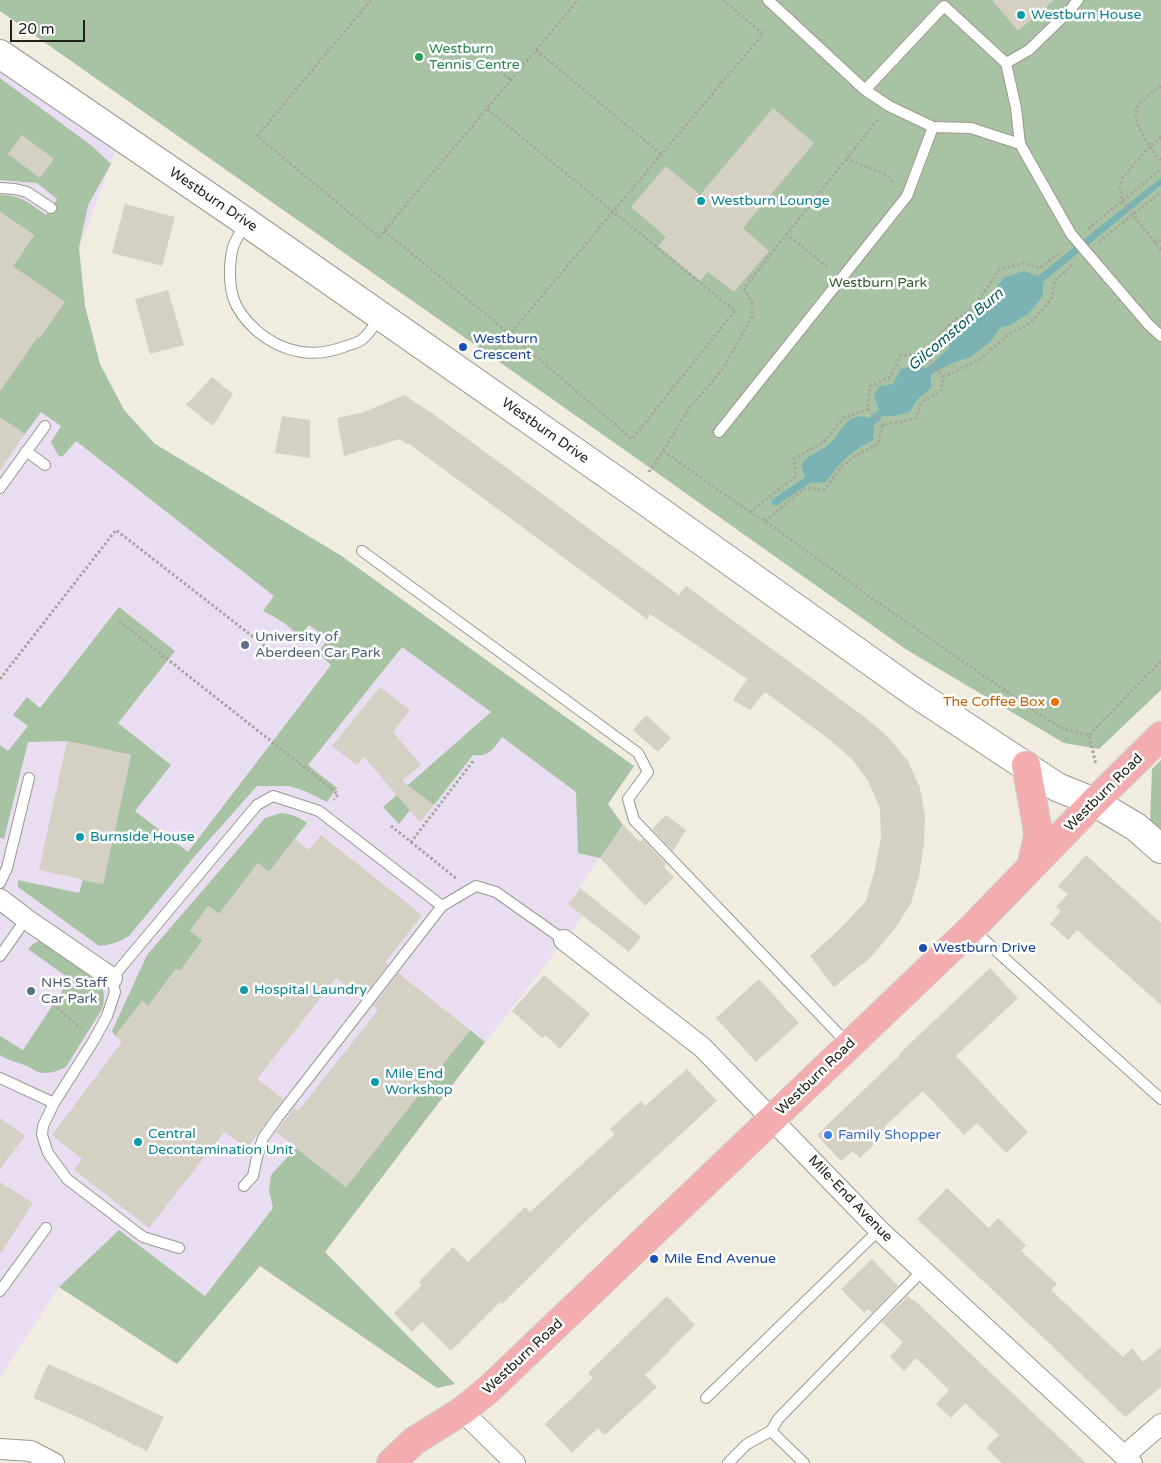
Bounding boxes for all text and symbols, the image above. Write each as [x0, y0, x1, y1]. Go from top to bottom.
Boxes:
place label: Westburn House [1031, 7, 1141, 23]
marker: Westburn House [1015, 9, 1027, 21]
scale bar [12, 10, 88, 42]
text: 20 m [18, 20, 55, 38]
place label: Westburn Tennis Centre [429, 41, 520, 74]
marker: Westburn Tennis Centre [413, 51, 425, 63]
street label: Westburn Drive [166, 164, 260, 236]
place label: Westburn Lounge [711, 193, 830, 209]
marker: Westburn Lounge [695, 195, 707, 207]
park label: Westburn Park [829, 275, 927, 291]
water label: Gilcomston Burn [905, 285, 1007, 375]
place label: Westburn Crescent [473, 331, 538, 364]
marker: Westburn Crescent [457, 341, 469, 353]
street label: Westburn Drive [498, 395, 592, 467]
place label: University of Aberdeen Car Park [255, 629, 381, 662]
marker: University of Aberdeen Car Park [239, 639, 251, 651]
place label: The Coffee Box [943, 694, 1045, 710]
marker: The Coffee Box [1049, 696, 1061, 708]
street label: Westburn Road [1061, 750, 1147, 836]
place label: Burnside House [90, 829, 195, 845]
marker: Burnside House [74, 831, 86, 843]
place label: Westburn Drive [933, 940, 1036, 956]
marker: Westburn Drive [917, 942, 929, 954]
place label: NHS Staff Car Park [41, 975, 107, 1008]
place label: Hospital Laundry [254, 982, 367, 998]
marker: Hospital Laundry [238, 984, 250, 996]
marker: NHS Staff Car Park [25, 985, 37, 997]
street label: Westburn Road [773, 1035, 859, 1119]
place label: Mile End Workshop [385, 1066, 453, 1098]
marker: Mile End Workshop [369, 1076, 381, 1088]
place label: Central Decontamination Unit [148, 1126, 293, 1158]
place label: Family Shopper [838, 1127, 941, 1143]
marker: Family Shopper [822, 1129, 834, 1141]
marker: Central Decontamination Unit [132, 1136, 144, 1148]
street label: Mile-End Avenue [804, 1152, 896, 1246]
place label: Mile End Avenue [664, 1251, 776, 1267]
marker: Mile End Avenue [648, 1253, 660, 1265]
street label: Westburn Road [479, 1316, 567, 1398]

